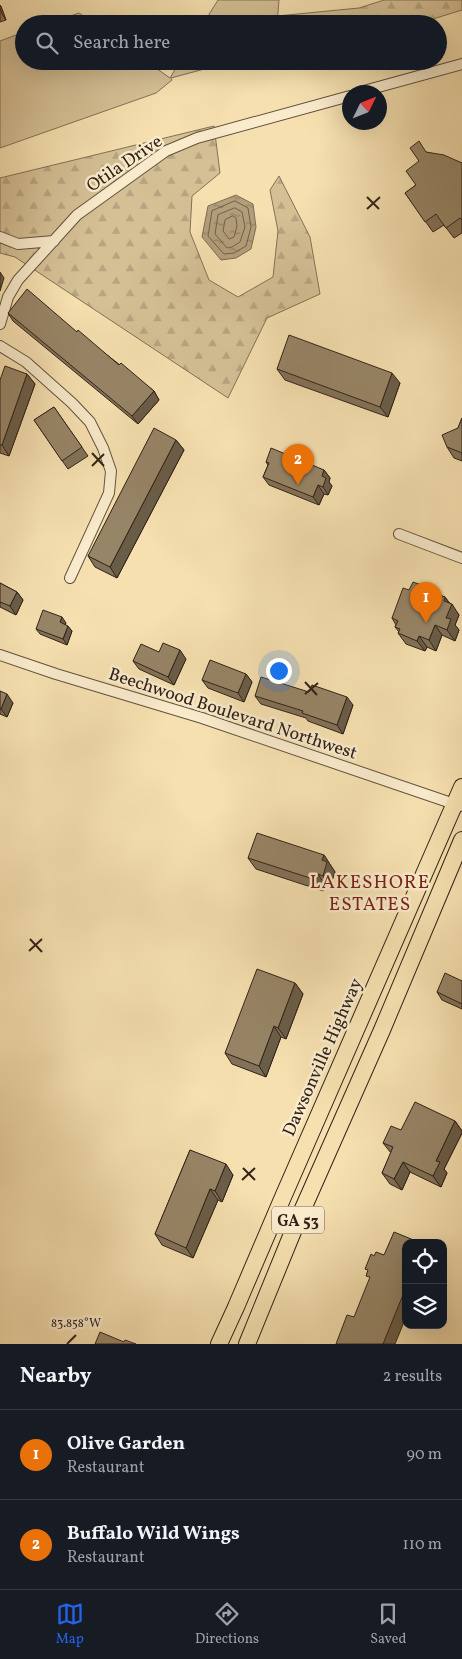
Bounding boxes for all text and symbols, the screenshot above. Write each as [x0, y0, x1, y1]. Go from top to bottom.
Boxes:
search box [15, 15, 447, 70]
icon: search [33, 29, 61, 57]
text: Search here [73, 30, 170, 56]
north arrow [342, 85, 387, 130]
street label: Otila Drive [82, 130, 168, 199]
pin: 2 [282, 444, 314, 485]
pin: 1 [410, 582, 442, 623]
your location [266, 658, 292, 684]
street label: Beechwood Boulevard Northwest [105, 662, 360, 767]
district label: LAKESHORE ESTATES [310, 870, 430, 918]
street label: Dawsonville Highway [277, 974, 370, 1141]
road number: GA 53 [272, 1206, 324, 1234]
map controls [402, 1239, 447, 1329]
button: locate [402, 1239, 447, 1284]
button: layers [402, 1284, 447, 1329]
text: 83.858°W [51, 1316, 101, 1332]
text: Nearby [20, 1362, 91, 1391]
text: 2 results [383, 1366, 442, 1388]
text: Olive Garden [67, 1431, 185, 1457]
text: 1 [33, 1444, 39, 1466]
text: 90 m [406, 1444, 442, 1466]
text: Restaurant [67, 1457, 145, 1479]
text: Buffalo Wild Wings [67, 1521, 240, 1547]
text: 2 [32, 1534, 40, 1556]
text: 110 m [403, 1534, 442, 1556]
text: Restaurant [67, 1547, 145, 1569]
tab: Map [56, 1600, 84, 1649]
tab: Directions [195, 1600, 259, 1649]
tab: Saved [370, 1600, 406, 1649]

